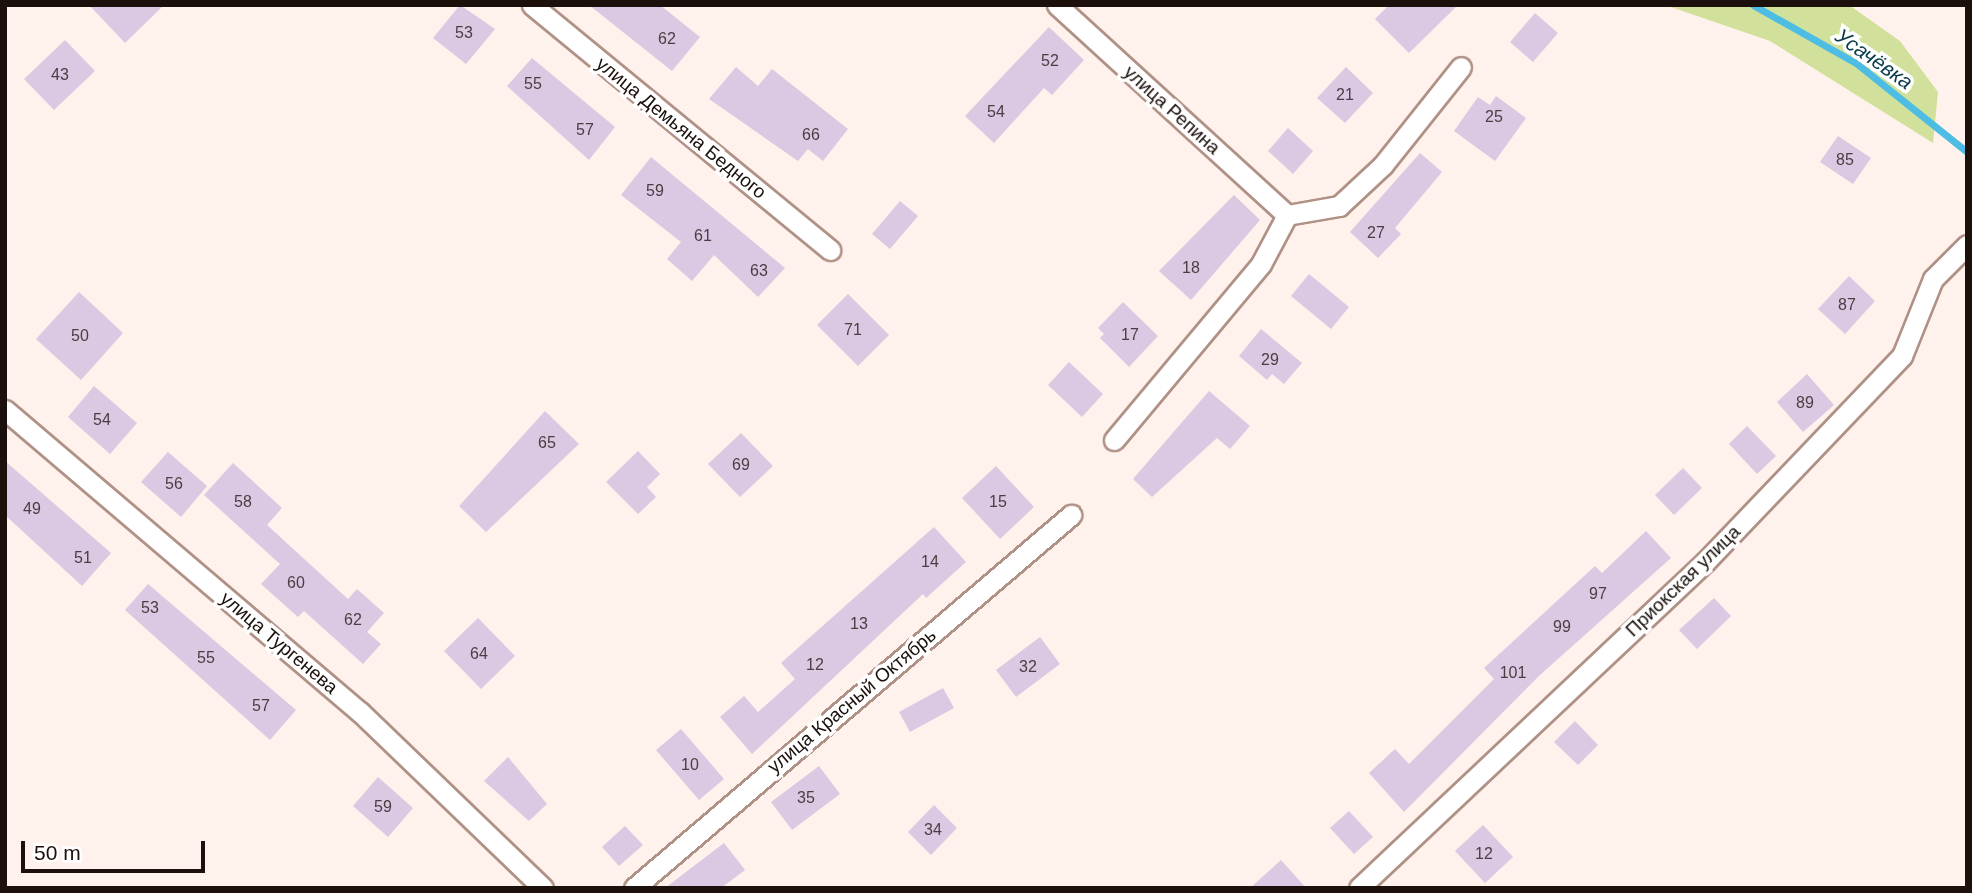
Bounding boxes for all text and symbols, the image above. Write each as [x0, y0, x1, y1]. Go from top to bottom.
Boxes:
house number: 53 [455, 23, 473, 43]
water label: Усачёвка [1830, 23, 1918, 95]
house number: 62 [658, 29, 676, 49]
house number: 52 [1041, 51, 1059, 71]
street label: улица Демьяна Бедного [591, 52, 771, 204]
street label: улица Репина [1119, 61, 1225, 159]
house number: 43 [51, 65, 69, 85]
house number: 55 [524, 74, 542, 94]
house number: 21 [1336, 85, 1354, 105]
house number: 54 [987, 102, 1005, 122]
house number: 25 [1485, 107, 1503, 127]
house number: 57 [576, 120, 594, 140]
house number: 66 [802, 125, 820, 145]
house number: 85 [1836, 150, 1854, 170]
house number: 59 [646, 181, 664, 201]
house number: 27 [1367, 223, 1385, 243]
house number: 61 [694, 226, 712, 246]
house number: 18 [1182, 258, 1200, 278]
house number: 63 [750, 261, 768, 281]
house number: 87 [1838, 295, 1856, 315]
house number: 71 [844, 320, 862, 340]
house number: 17 [1121, 325, 1139, 345]
house number: 50 [71, 326, 89, 346]
house number: 29 [1261, 350, 1279, 370]
house number: 89 [1796, 393, 1814, 413]
house number: 54 [93, 410, 111, 430]
house number: 65 [538, 433, 556, 453]
house number: 69 [732, 455, 750, 475]
house number: 56 [165, 474, 183, 494]
house number: 58 [234, 492, 252, 512]
house number: 15 [989, 492, 1007, 512]
house number: 49 [23, 499, 41, 519]
street label: Приокская улица [1621, 521, 1745, 641]
house number: 51 [74, 548, 92, 568]
house number: 14 [921, 552, 939, 572]
house number: 60 [287, 573, 305, 593]
house number: 97 [1589, 584, 1607, 604]
street label: улица Тургенева [216, 587, 342, 699]
house number: 53 [141, 598, 159, 618]
house number: 62 [344, 610, 362, 630]
house number: 13 [850, 614, 868, 634]
house number: 99 [1553, 617, 1571, 637]
street label: улица Красный Октябрь [763, 624, 941, 778]
house number: 64 [470, 644, 488, 664]
house number: 55 [197, 648, 215, 668]
house number: 12 [806, 655, 824, 675]
house number: 32 [1019, 657, 1037, 677]
house number: 101 [1500, 663, 1526, 683]
house number: 57 [252, 696, 270, 716]
house number: 10 [681, 755, 699, 775]
house number: 35 [797, 788, 815, 808]
house number: 59 [374, 797, 392, 817]
house number: 34 [924, 820, 942, 840]
scale bar [24, 826, 208, 870]
text: 50 m [34, 841, 81, 864]
house number: 12 [1475, 844, 1493, 864]

